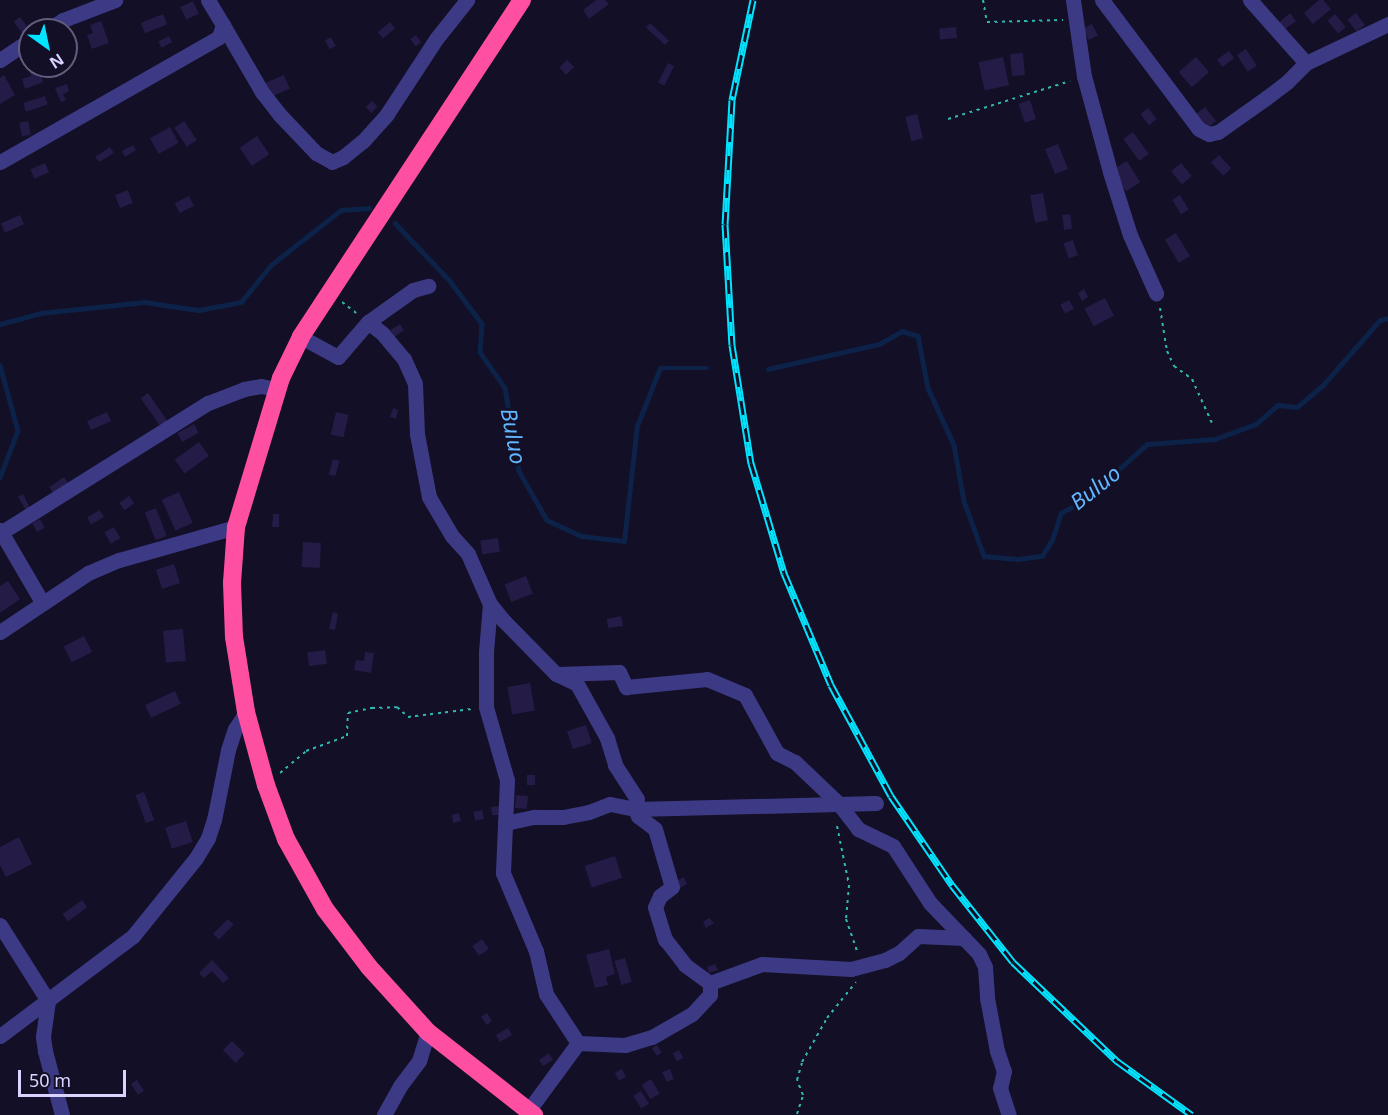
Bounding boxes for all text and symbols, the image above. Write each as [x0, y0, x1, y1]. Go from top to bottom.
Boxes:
north arrow [18, 18, 78, 78]
text: N [45, 49, 68, 74]
water label: Buluo [496, 406, 532, 466]
water label: Buluo [1065, 459, 1125, 515]
scale bar [21, 1058, 129, 1096]
text: 50 m [29, 1068, 71, 1092]

